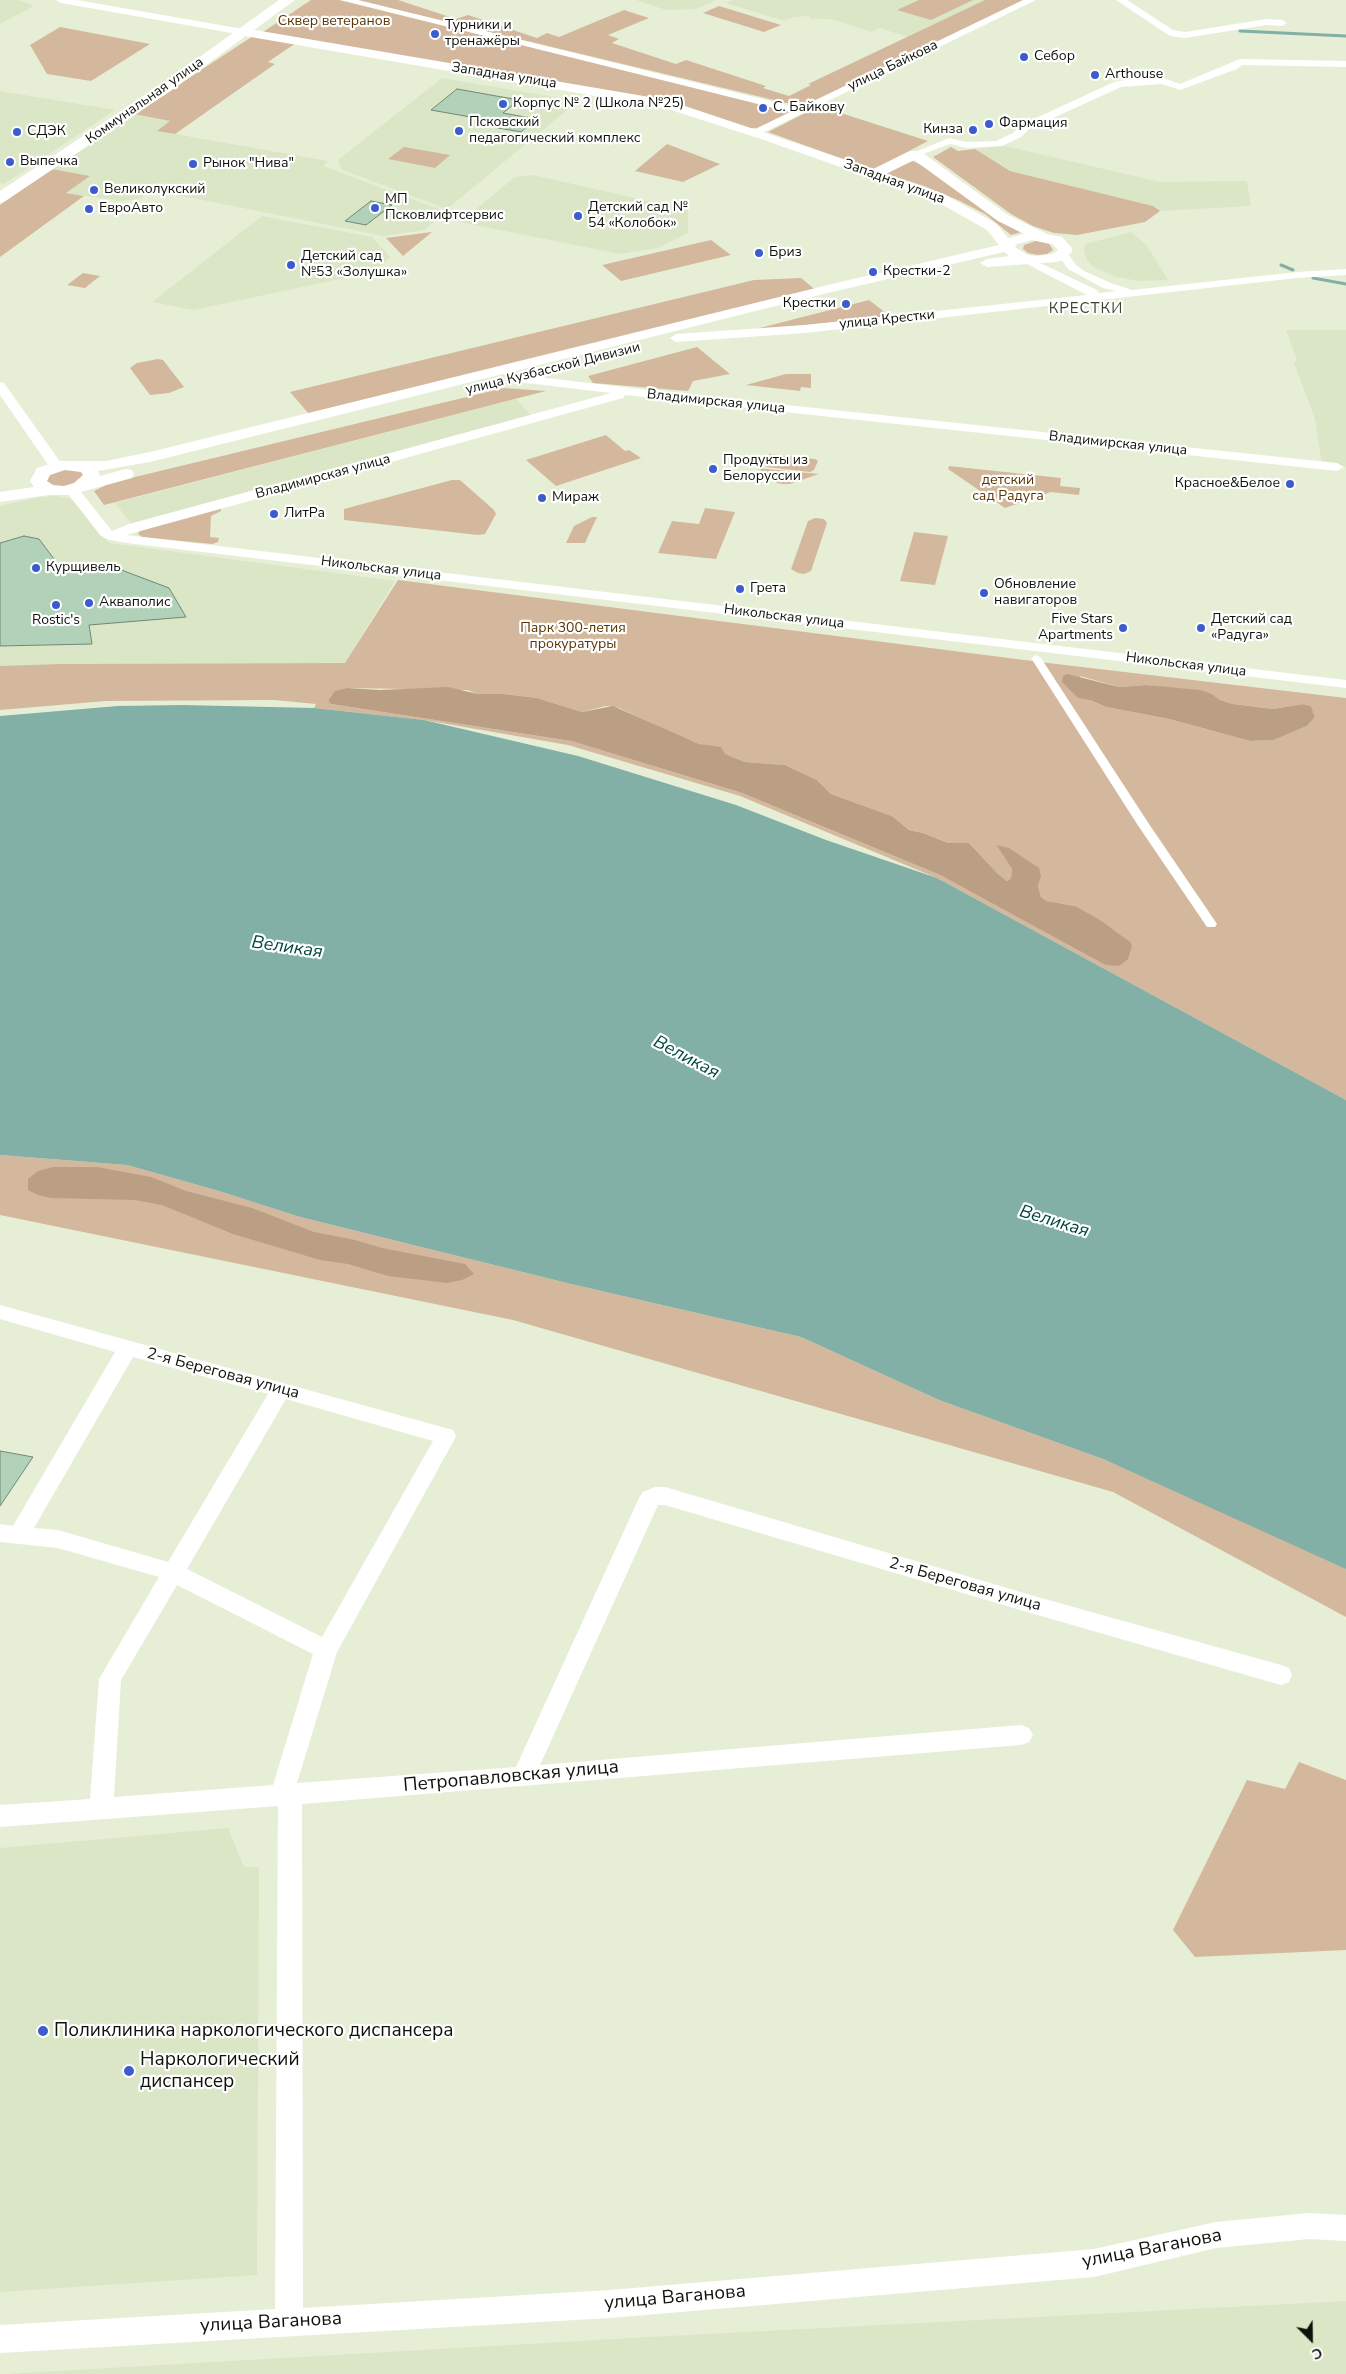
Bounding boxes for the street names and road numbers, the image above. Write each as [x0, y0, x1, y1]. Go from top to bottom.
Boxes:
street label: улица Байкова [845, 37, 941, 95]
street label: Коммунальная улица [83, 54, 207, 148]
street label: Западная улица [450, 59, 558, 93]
street label: Западная улица [841, 156, 947, 208]
street label: улица Крестки [838, 307, 936, 333]
street label: улица Кузбасской Дивизии [464, 339, 642, 399]
street label: Владимирская улица [646, 386, 786, 418]
street label: Владимирская улица [1048, 428, 1188, 460]
street label: Владимирская улица [254, 451, 392, 503]
street label: Никольская улица [320, 553, 442, 585]
street label: Никольская улица [723, 601, 845, 633]
street label: Никольская улица [1125, 649, 1247, 681]
street label: 2-я Береговая улица [145, 1344, 301, 1404]
street label: 2-я Береговая улица [887, 1554, 1043, 1616]
street label: Петропавловская улица [402, 1756, 620, 1798]
street label: улица Ваганова [1080, 2224, 1224, 2274]
street label: улица Ваганова [603, 2280, 747, 2316]
street label: улица Ваганова [199, 2308, 343, 2338]

